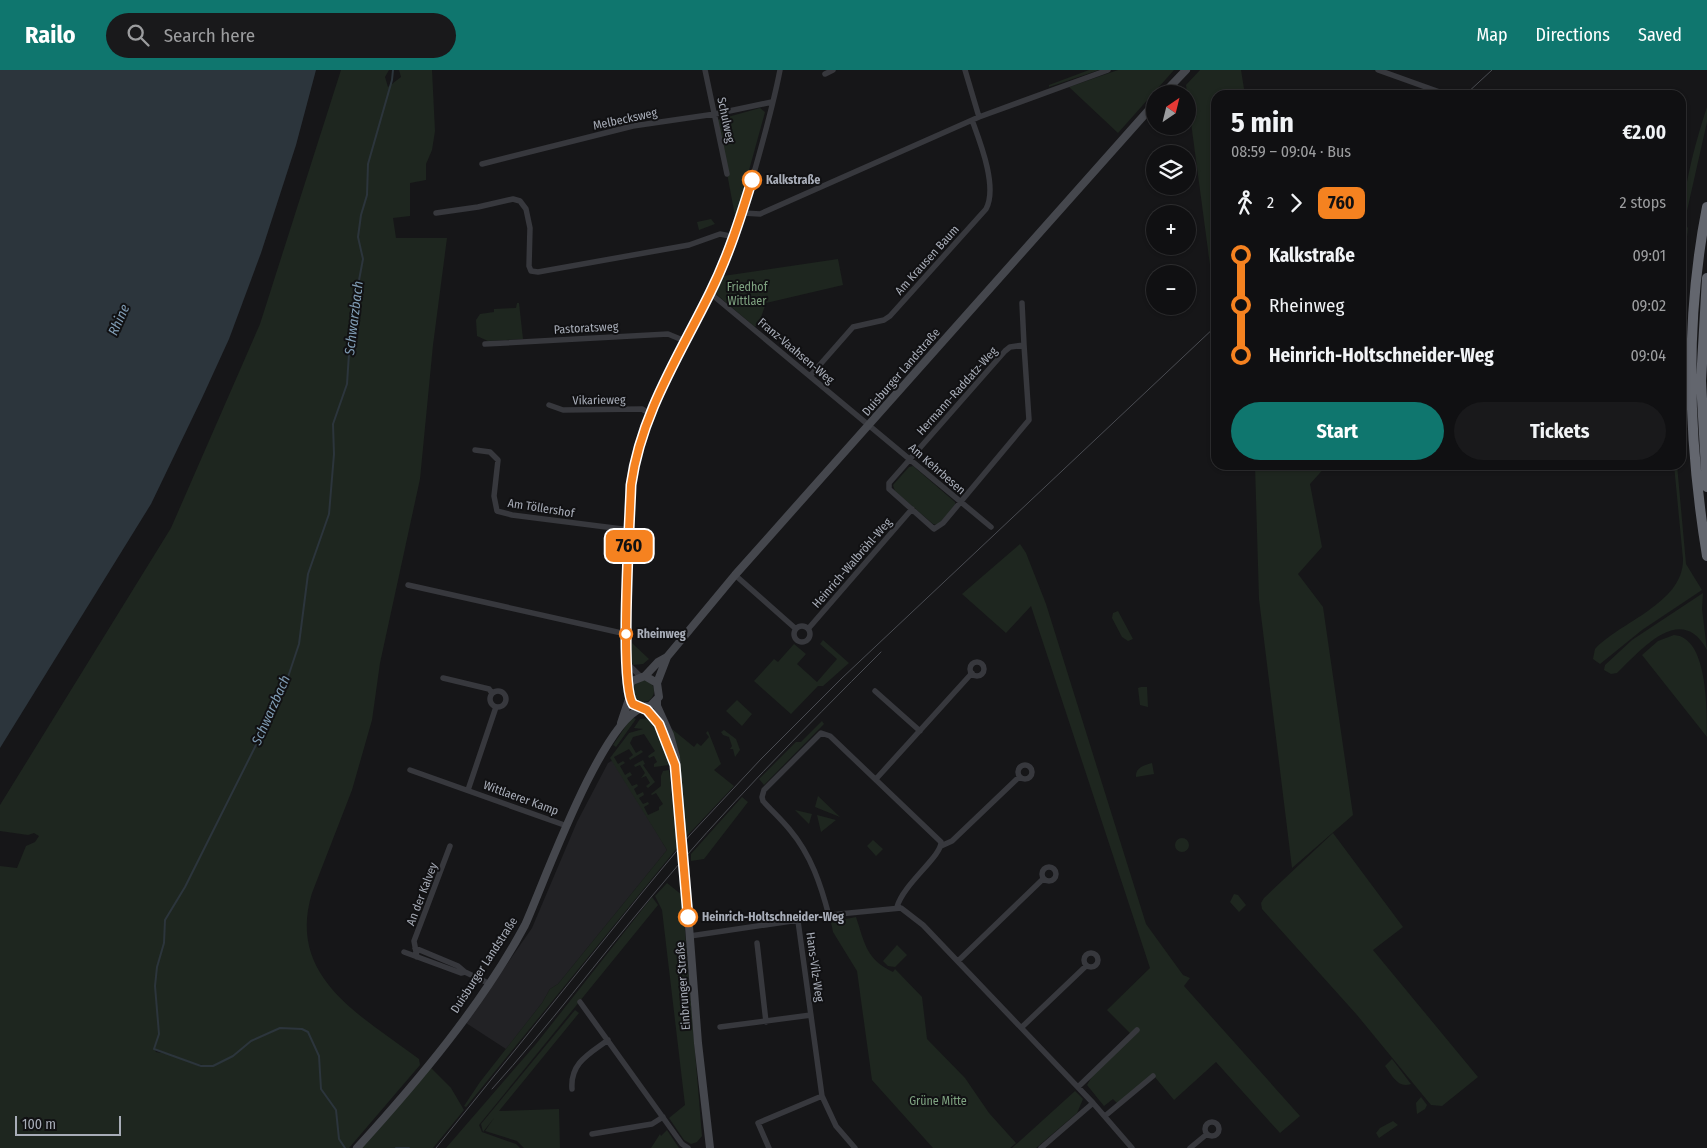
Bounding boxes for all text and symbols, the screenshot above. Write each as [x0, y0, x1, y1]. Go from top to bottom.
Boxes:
search box [106, 13, 456, 58]
text: Railo [25, 21, 76, 49]
icon: search [124, 21, 152, 49]
text: Search here [164, 24, 255, 47]
text: Map [1476, 24, 1508, 46]
text: Directions [1536, 24, 1610, 46]
text: Saved [1638, 24, 1682, 46]
north arrow [1146, 85, 1196, 135]
map controls [1146, 85, 1196, 315]
street label: Schulweg [714, 96, 738, 144]
street label: Melbecksweg [592, 105, 659, 133]
text: 5 min [1231, 106, 1294, 139]
text: €2.00 [1622, 121, 1666, 144]
text: 08:59 – 09:04 · Bus [1231, 142, 1351, 161]
button: layers [1146, 145, 1196, 195]
marker: Kalkstraße [742, 170, 762, 190]
place label: Kalkstraße [766, 173, 820, 187]
icon: walk [1231, 189, 1259, 217]
icon: forward [1282, 189, 1310, 217]
text: 760 [1328, 192, 1355, 214]
text: 2 [1267, 193, 1274, 212]
text: 2 stops [1620, 193, 1666, 212]
button: + [1146, 205, 1196, 255]
street label: Am Krausen Baum [892, 222, 962, 298]
text: Kalkstraße [1269, 244, 1355, 267]
text: 09:01 [1632, 246, 1666, 265]
button: − [1146, 265, 1196, 315]
water label: Schwarzbach [341, 280, 367, 357]
park label: Friedhof Wittlaer [727, 280, 769, 308]
text: Rheinweg [1269, 294, 1344, 317]
text: 09:02 [1631, 296, 1666, 315]
water label: Rhine [105, 301, 133, 338]
street label: Franz-Vaahsen-Weg [755, 315, 837, 387]
street label: Pastoratsweg [553, 319, 619, 337]
street label: Duisburger Landstraße [859, 325, 943, 419]
street label: Hermann-Raddatz-Weg [914, 344, 1001, 438]
text: Heinrich-Holtschneider-Weg [1269, 344, 1494, 367]
text: 09:04 [1631, 346, 1666, 365]
street label: Vikarieweg [572, 393, 626, 407]
button: Start [1231, 402, 1444, 460]
button: Tickets [1454, 402, 1666, 460]
street label: Am Kehrbesen [906, 441, 968, 497]
street label: Am Töllershof [507, 496, 577, 520]
street label: Heinrich-Walbröhl-Weg [809, 515, 895, 611]
line badge: 760 [600, 530, 658, 562]
text: 760 [616, 535, 642, 557]
marker: Rheinweg [619, 627, 633, 641]
place label: Rheinweg [637, 627, 686, 641]
water label: Schwarzbach [248, 672, 294, 748]
street label: Wittlaerer Kamp [481, 778, 561, 818]
street label: An der Kalvey [404, 860, 441, 928]
marker: Heinrich-Holtschneider-Weg [678, 907, 698, 927]
place label: Heinrich-Holtschneider-Weg [702, 910, 844, 924]
street label: Duisburger Landstraße [448, 914, 520, 1016]
street label: Hans-Vilz-Weg [803, 931, 827, 1003]
street label: Einbrunger Straße [673, 941, 693, 1031]
park label: Grüne Mitte [909, 1094, 967, 1108]
scale bar [15, 1113, 121, 1136]
text: 100 m [22, 1116, 56, 1133]

